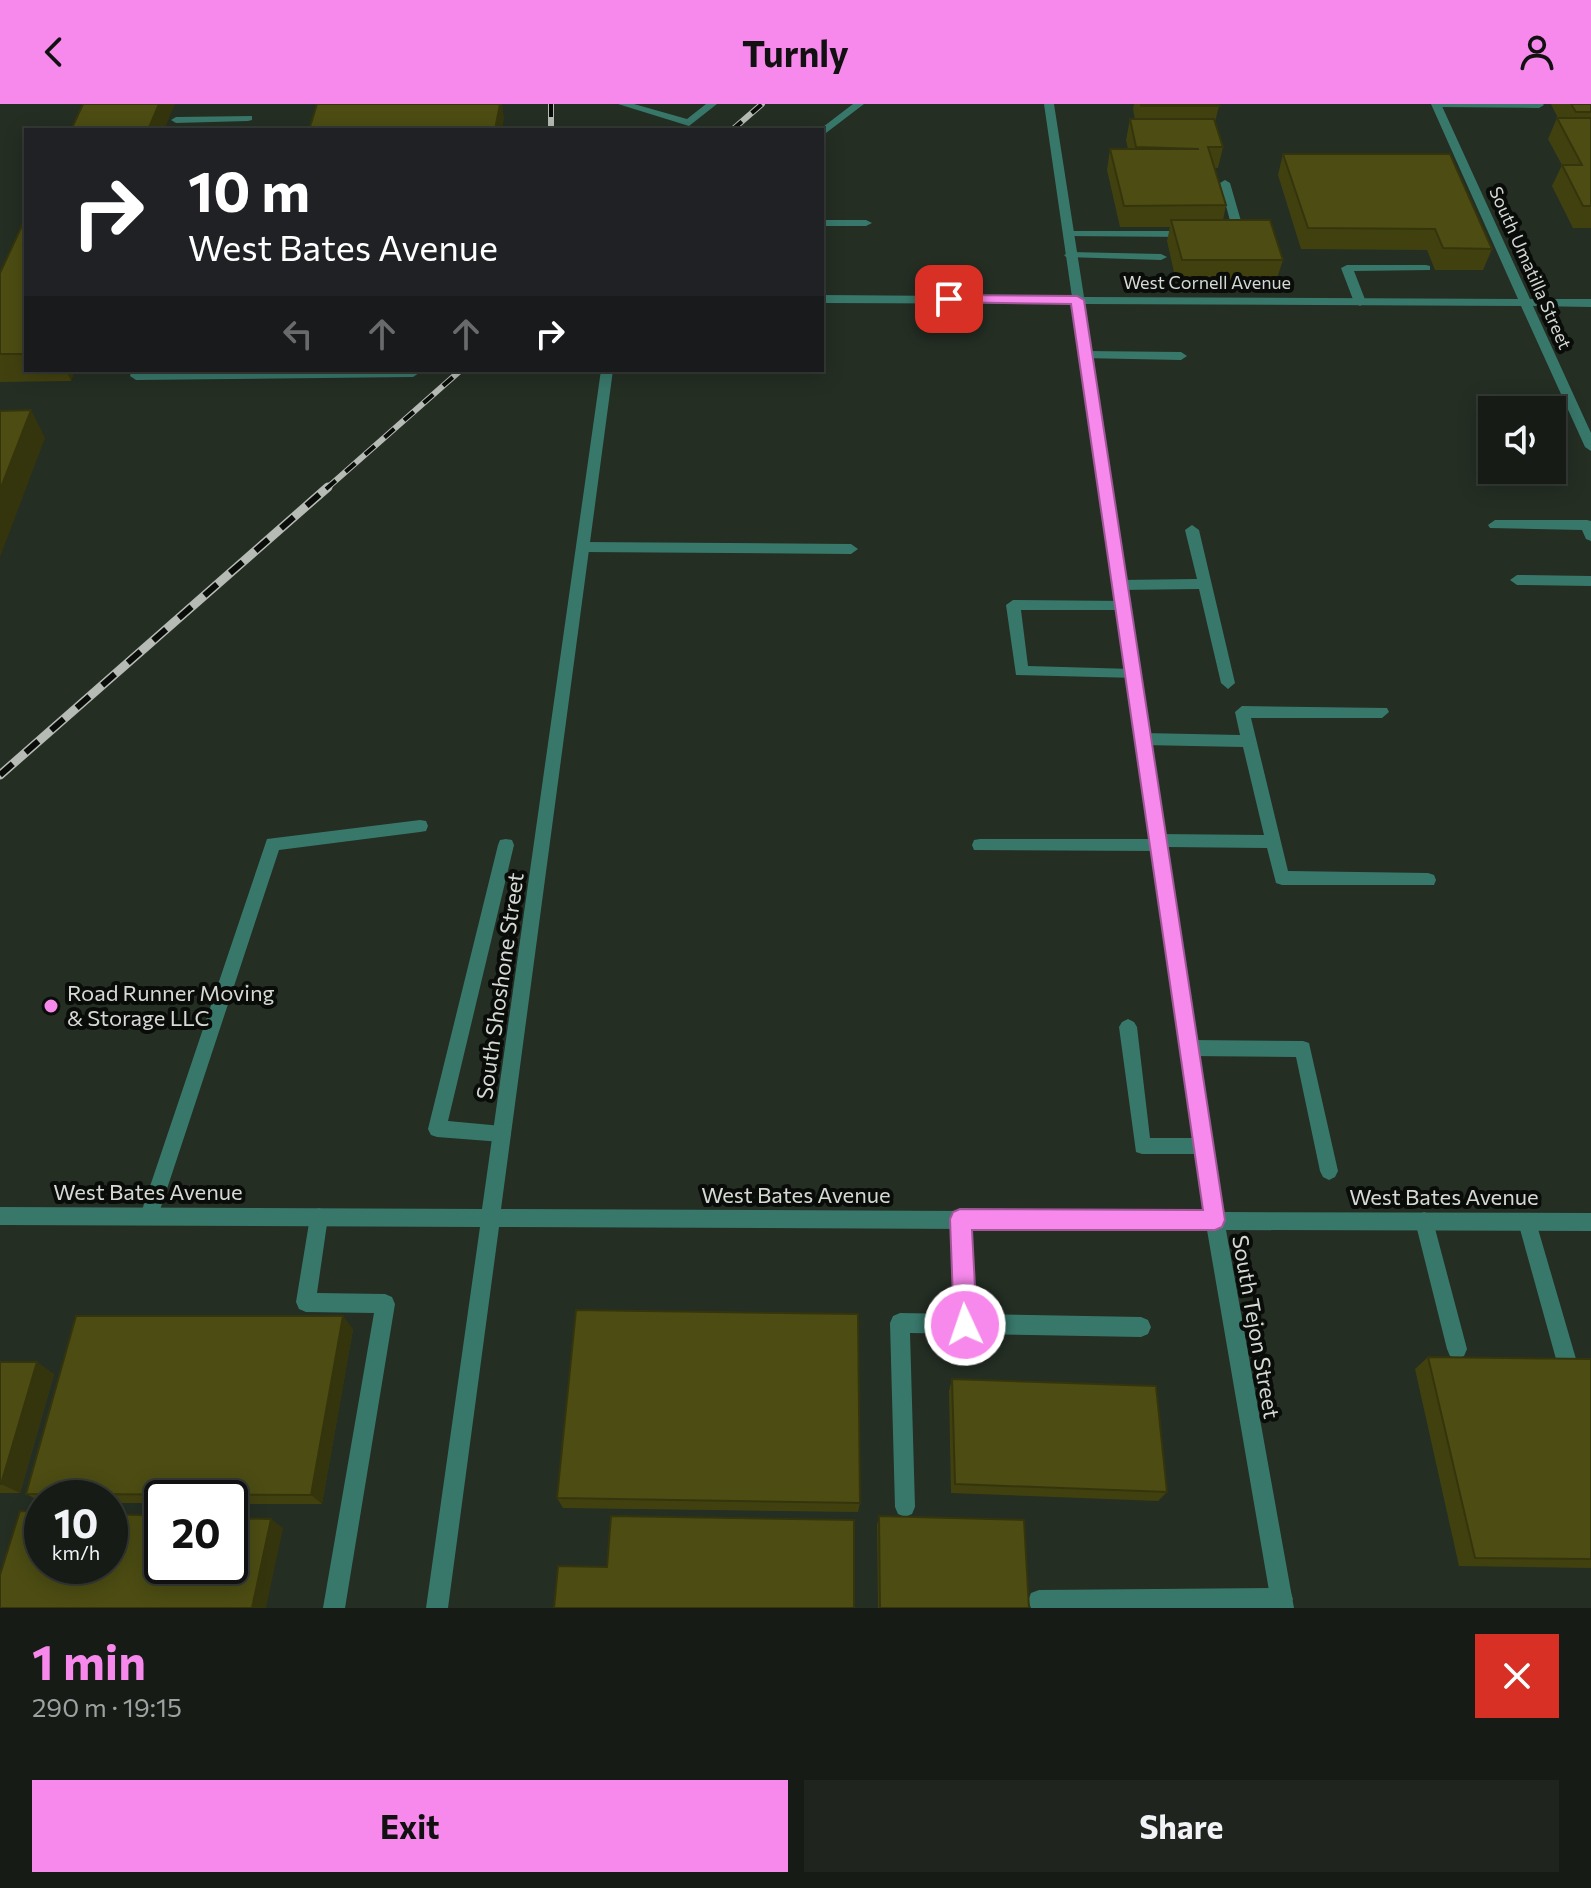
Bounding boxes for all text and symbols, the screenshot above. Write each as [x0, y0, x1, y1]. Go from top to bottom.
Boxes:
icon: back [32, 30, 76, 74]
text: Turnly [742, 30, 849, 74]
icon: person [1515, 30, 1559, 74]
text: 10 m [188, 155, 310, 224]
icon: right [56, 160, 160, 264]
street label: South Umatilla Street [1485, 183, 1577, 352]
text: West Bates Avenue [188, 224, 498, 268]
pin [915, 265, 983, 333]
street label: West Cornell Avenue [1123, 271, 1291, 293]
icon: arrive [927, 277, 971, 321]
icon: left [276, 312, 320, 356]
icon: ahead [360, 312, 404, 356]
icon: ahead [444, 312, 488, 356]
icon: right [528, 312, 572, 356]
map controls [1478, 396, 1566, 484]
button: sound [1478, 396, 1566, 484]
street label: South Shoshone Street [470, 871, 529, 1101]
place label: Road Runner Moving & Storage LLC [67, 979, 275, 1031]
marker: Road Runner Moving & Storage LLC [42, 997, 60, 1015]
street label: West Bates Avenue [53, 1178, 243, 1205]
street label: West Bates Avenue [701, 1181, 891, 1208]
street label: West Bates Avenue [1349, 1183, 1539, 1210]
street label: South Tejon Street [1227, 1233, 1286, 1421]
position arrow [923, 1283, 1007, 1367]
speed limit sign: 20 [144, 1480, 248, 1584]
text: 10 [54, 1497, 98, 1546]
text: km/h [52, 1540, 100, 1564]
text: 1 min [32, 1631, 146, 1690]
button: close [1475, 1634, 1559, 1718]
text: 290 m · 19:15 [32, 1691, 182, 1722]
button: Exit [32, 1780, 788, 1872]
button: Share [804, 1780, 1559, 1872]

